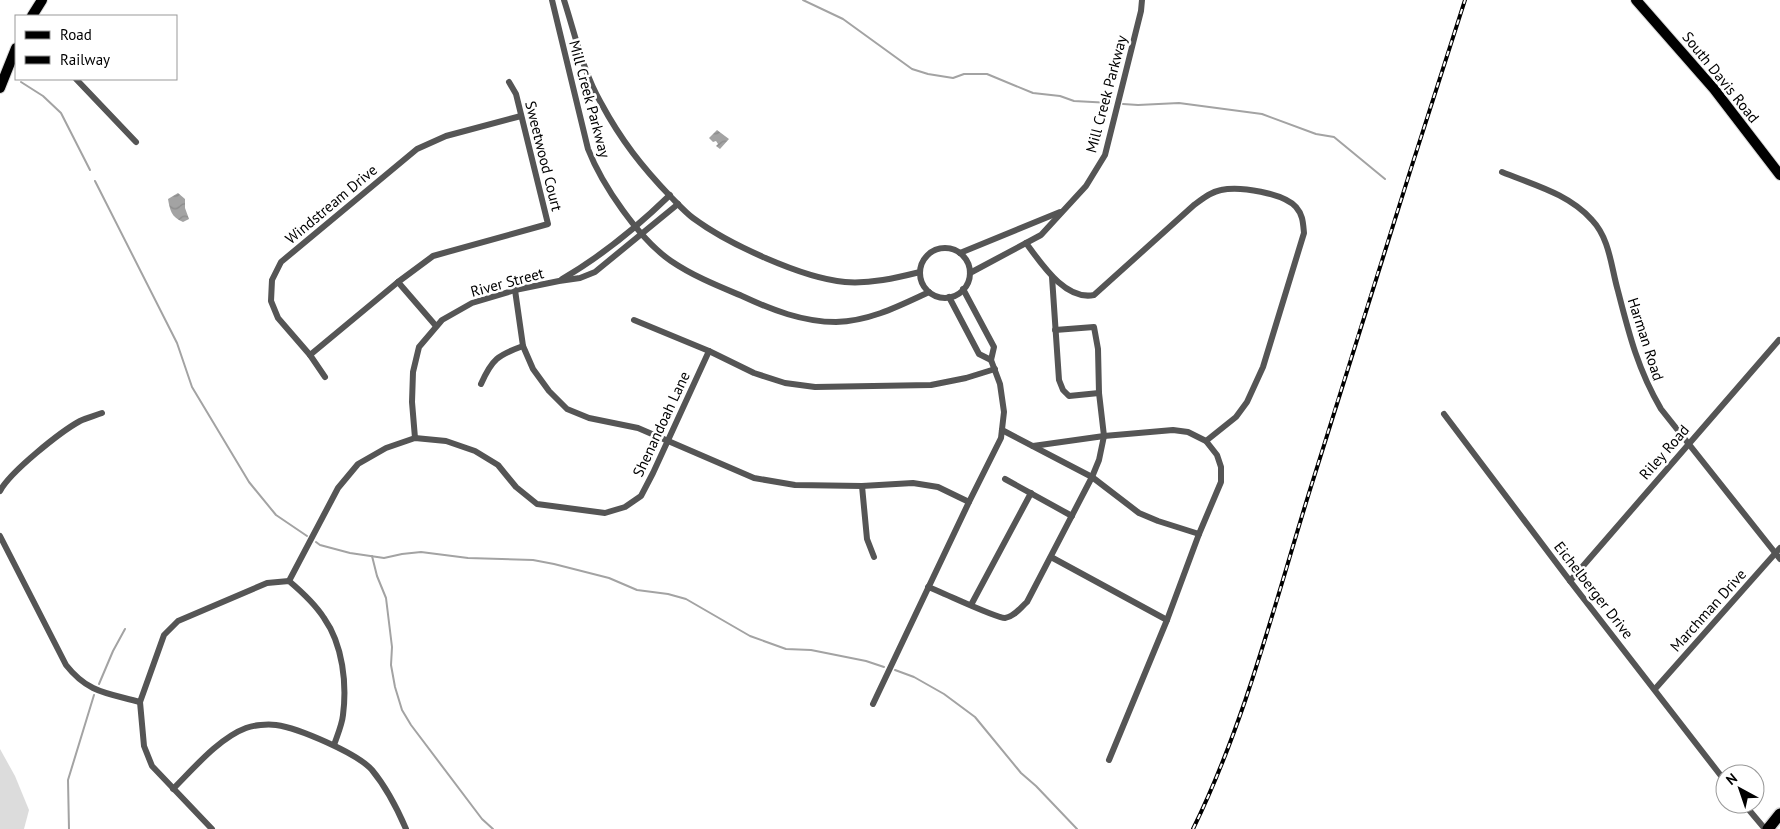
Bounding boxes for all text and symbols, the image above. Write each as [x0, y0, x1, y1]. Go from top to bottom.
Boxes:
legend [15, 15, 178, 80]
text: Road [60, 25, 92, 44]
street label: South Davis Road [1678, 28, 1764, 126]
street label: Mill Creek Parkway [1081, 33, 1131, 155]
street label: Mill Creek Parkway [565, 38, 615, 160]
text: Railway [60, 50, 110, 69]
street label: Sweetwood Court [521, 99, 567, 213]
street label: Windstream Drive [281, 160, 381, 248]
street label: River Street [468, 263, 546, 301]
street label: Harman Road [1624, 295, 1668, 383]
street label: Shenandoah Lane [628, 368, 694, 480]
street label: Riley Road [1635, 421, 1693, 483]
street label: Eichelberger Drive [1550, 538, 1638, 642]
street label: Marchman Drive [1666, 565, 1750, 655]
north arrow [1715, 764, 1765, 814]
text: N [1722, 769, 1741, 789]

